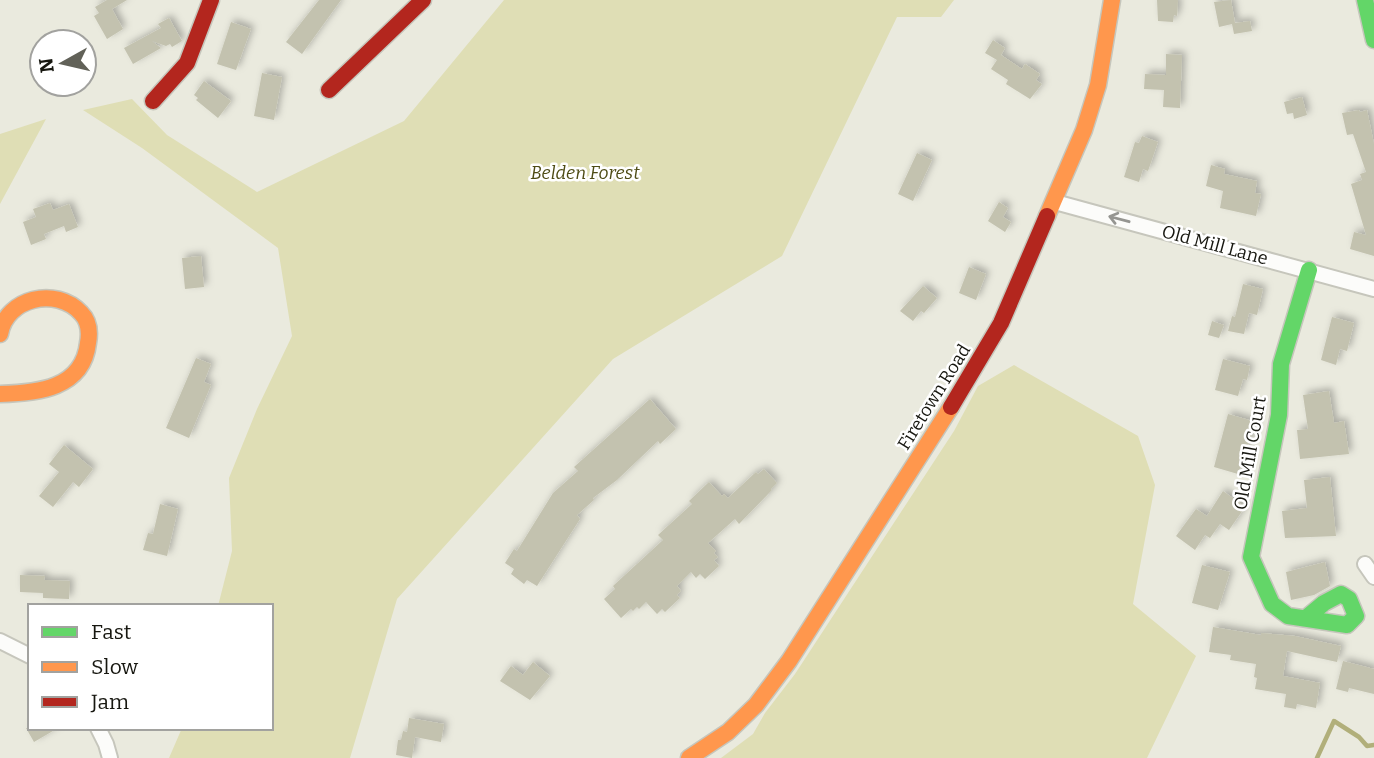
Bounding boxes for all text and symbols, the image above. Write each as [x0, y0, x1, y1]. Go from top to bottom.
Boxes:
north arrow [28, 28, 98, 98]
text: N [34, 56, 59, 74]
park label: Belden Forest [530, 162, 640, 184]
one-way arrow [1108, 212, 1131, 225]
street label: Old Mill Lane [1160, 220, 1270, 270]
street label: Firetown Road [893, 340, 975, 454]
street label: Old Mill Court [1229, 394, 1271, 512]
legend [28, 604, 273, 730]
text: Fast [91, 619, 132, 645]
text: Slow [91, 654, 138, 680]
text: Jam [90, 689, 129, 715]

